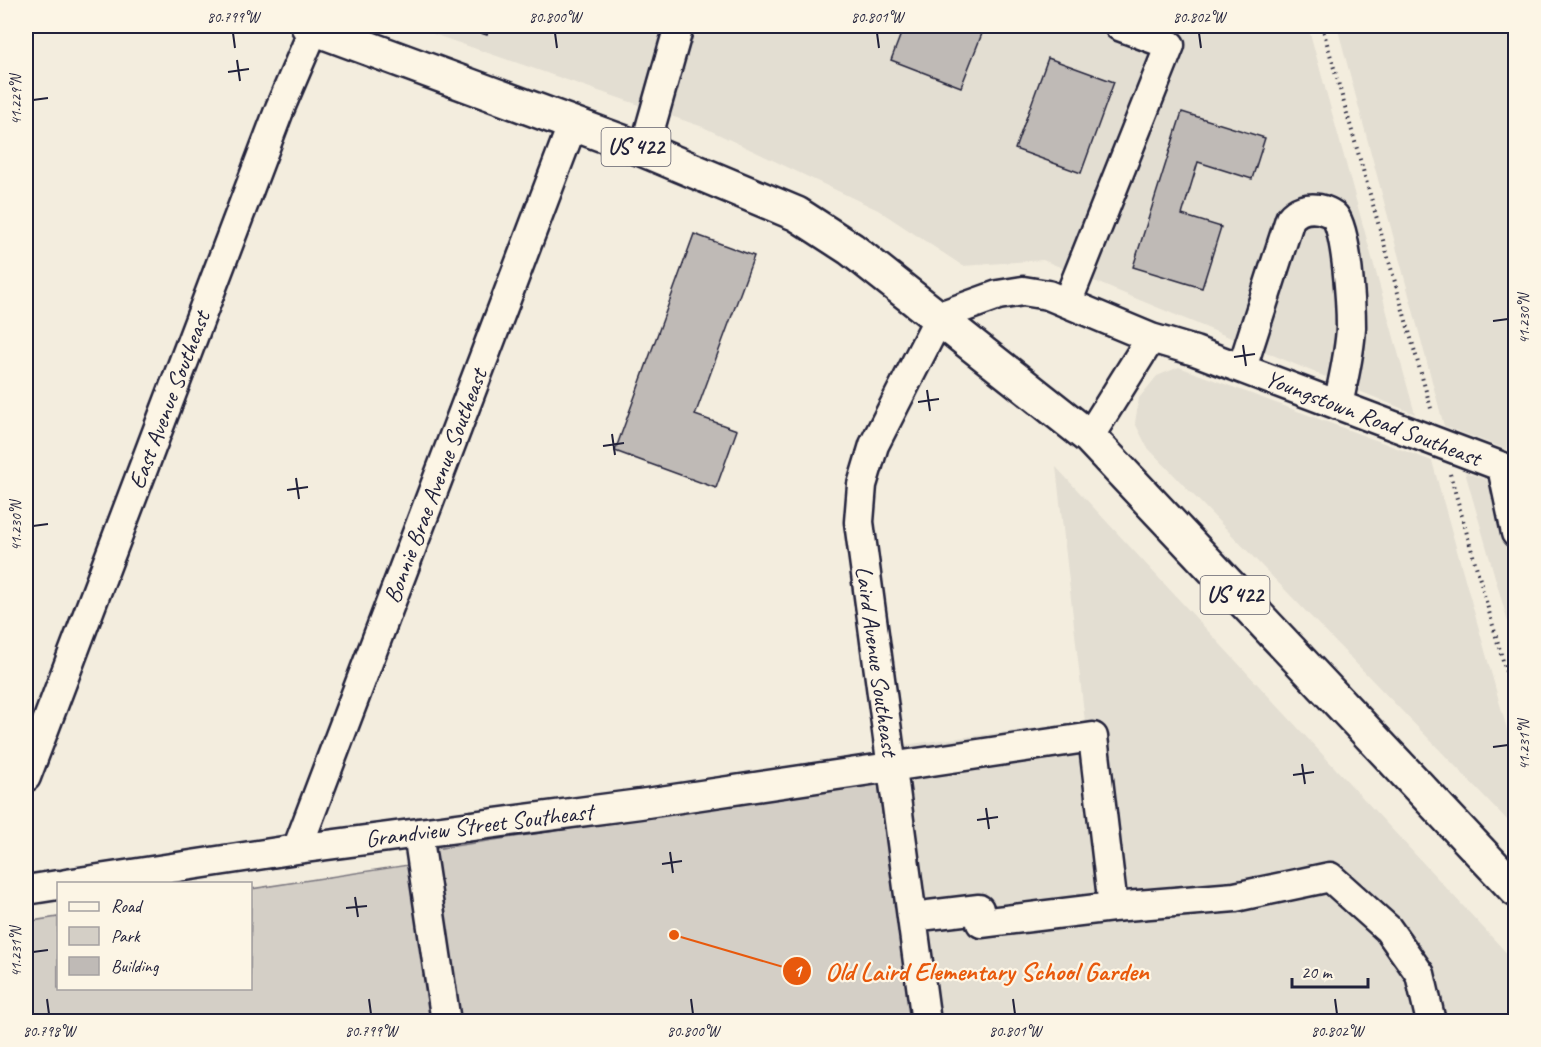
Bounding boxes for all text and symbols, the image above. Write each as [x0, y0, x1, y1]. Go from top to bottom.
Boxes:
text: 80.799°W [207, 8, 262, 27]
text: 80.800°W [529, 8, 584, 27]
text: 80.801°W [851, 8, 906, 27]
text: 80.802°W [1173, 8, 1228, 27]
text: 41.229°N [7, 72, 26, 125]
road number: US 422 [602, 128, 670, 166]
text: 41.230°N [1515, 291, 1534, 344]
street label: East Avenue Southeast [121, 305, 217, 493]
street label: Bonnie Brae Avenue Southeast [376, 363, 494, 607]
street label: Youngstown Road Southeast [1261, 363, 1487, 474]
text: 41.230°N [7, 498, 26, 551]
street label: Laird Avenue Southeast [849, 564, 905, 760]
road number: US 422 [1200, 576, 1270, 614]
text: 41.231°N [1515, 717, 1534, 770]
street label: Grandview Street Southeast [364, 796, 597, 854]
legend [57, 882, 252, 990]
text: Road [111, 895, 144, 917]
text: 41.231°N [7, 924, 26, 977]
text: Park [111, 925, 141, 947]
callout: Old Laird Elementary School Garden [782, 949, 1161, 993]
scale bar [1292, 951, 1368, 989]
text: Building [111, 955, 160, 977]
text: Old Laird Elementary School Garden [825, 955, 1150, 988]
text: 1 [793, 960, 803, 982]
text: 20 m [1301, 961, 1334, 983]
text: 80.798°W [23, 1022, 78, 1041]
text: 80.799°W [345, 1022, 400, 1041]
text: 80.800°W [667, 1022, 722, 1041]
text: 80.801°W [989, 1022, 1044, 1041]
text: 80.802°W [1311, 1022, 1366, 1041]

